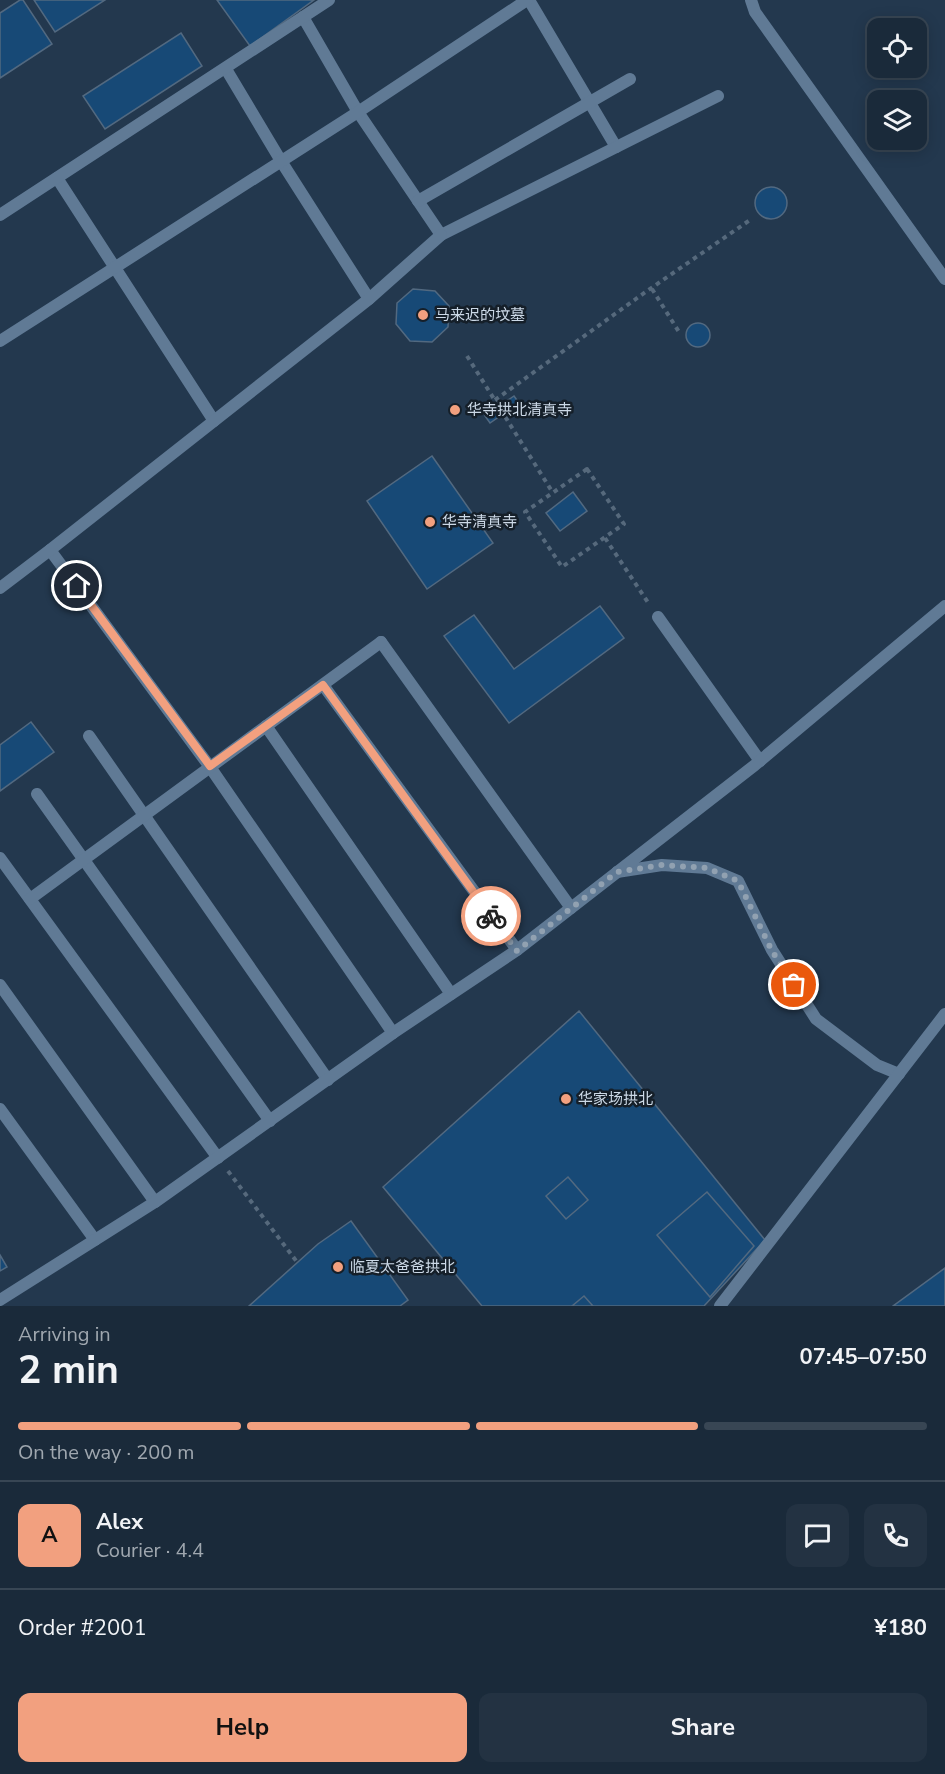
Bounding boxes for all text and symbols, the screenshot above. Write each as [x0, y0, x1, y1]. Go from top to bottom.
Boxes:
map controls [867, 18, 927, 150]
button: locate [867, 18, 927, 78]
button: layers [867, 90, 927, 150]
place label: 马来迟的坟墓 [435, 305, 525, 325]
marker: 马来迟的坟墓 [416, 308, 430, 322]
place label: 华寺拱北清真寺 [467, 400, 572, 420]
marker: 华寺拱北清真寺 [448, 403, 462, 417]
place label: 华寺清真寺 [442, 512, 517, 532]
marker: 华寺清真寺 [423, 515, 437, 529]
pin [51, 560, 102, 611]
icon: home [60, 569, 93, 602]
courier [461, 886, 521, 946]
icon: bike [475, 900, 508, 933]
pin [768, 959, 819, 1010]
icon: bag [777, 968, 810, 1001]
place label: 华家场拱北 [578, 1089, 653, 1109]
marker: 华家场拱北 [559, 1092, 573, 1106]
place label: 临夏太爸爸拱北 [350, 1257, 455, 1277]
marker: 临夏太爸爸拱北 [331, 1260, 345, 1274]
text: Arriving in [18, 1321, 111, 1348]
text: 07:45–07:50 [799, 1342, 927, 1372]
text: 2 min [18, 1344, 119, 1397]
text: On the way · 200 m [18, 1439, 194, 1466]
button: chat [786, 1504, 849, 1567]
button: phone [864, 1504, 927, 1567]
text: Alex [96, 1507, 143, 1537]
text: A [41, 1520, 58, 1550]
text: Courier · 4.4 [96, 1537, 204, 1564]
text: Order #2001 [18, 1613, 147, 1643]
text: ¥180 [874, 1613, 927, 1643]
button: Help [18, 1693, 467, 1762]
button: Share [479, 1693, 927, 1762]

